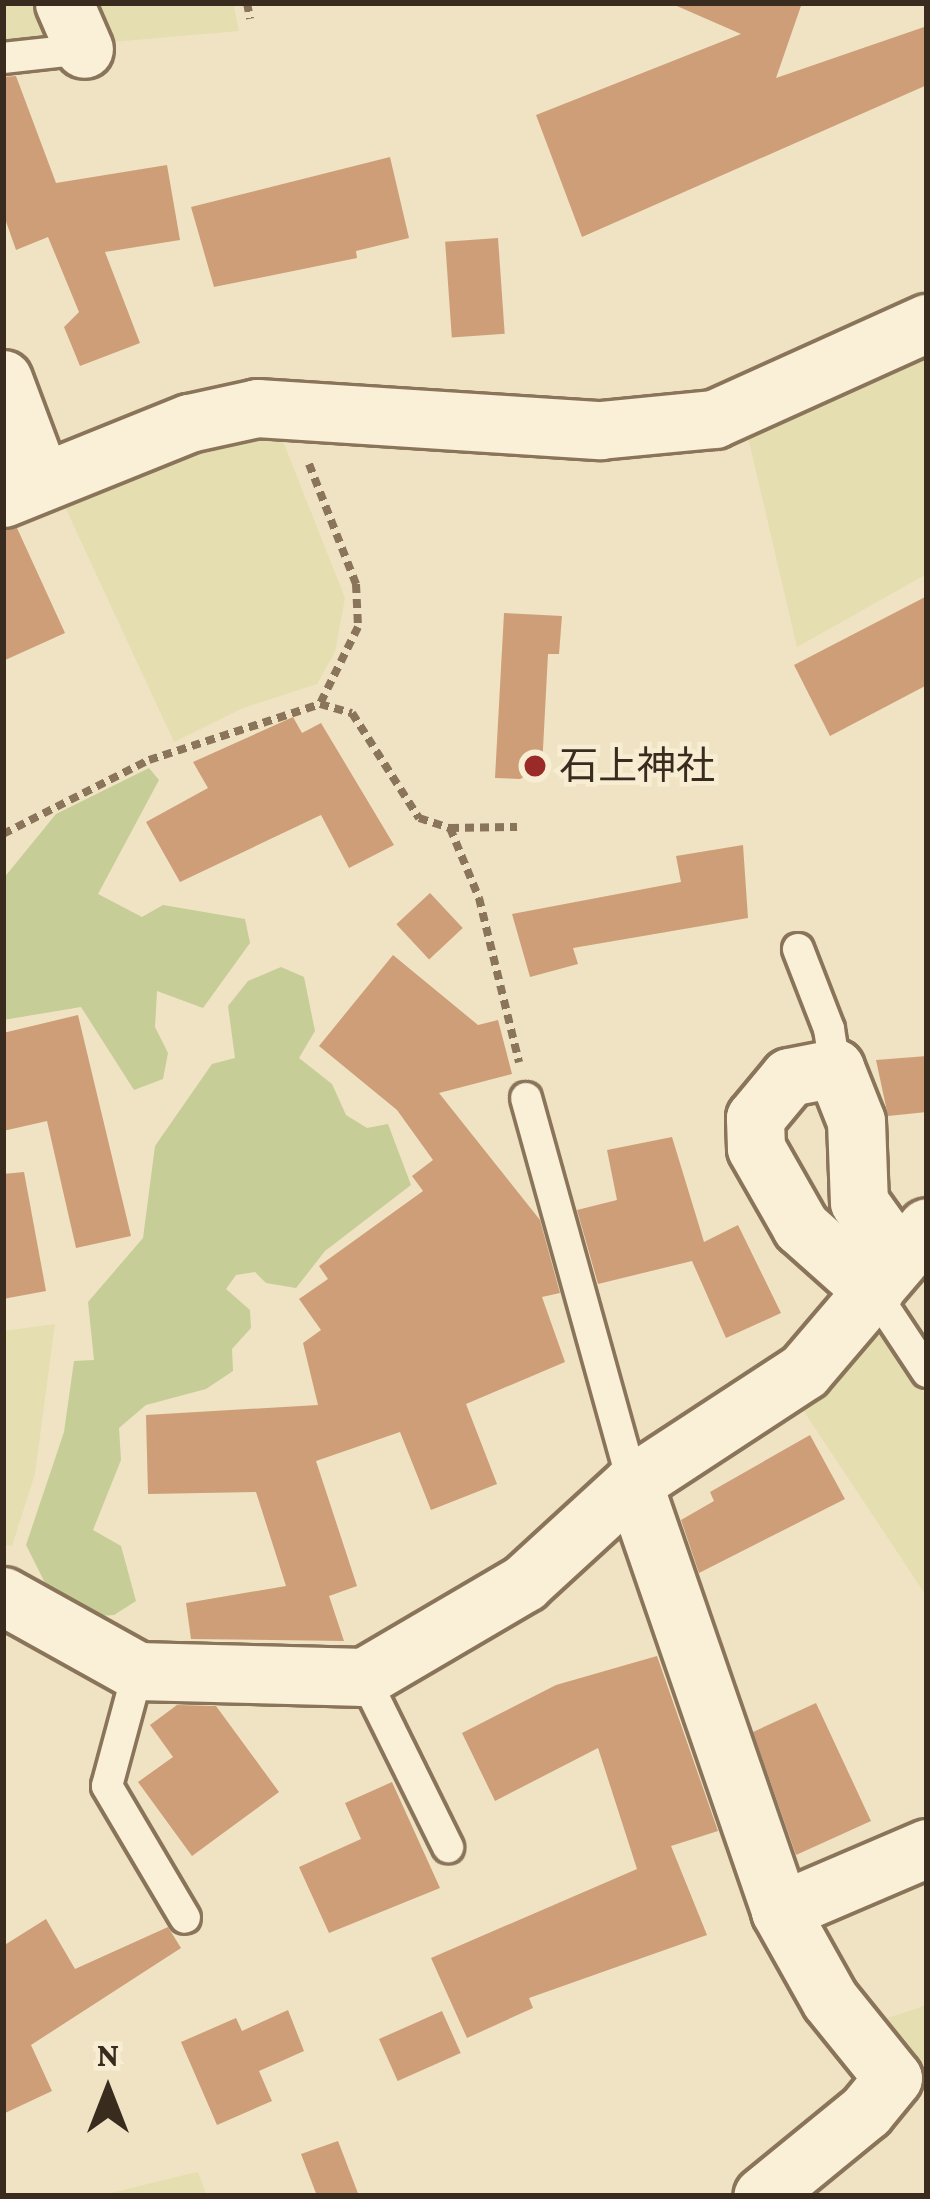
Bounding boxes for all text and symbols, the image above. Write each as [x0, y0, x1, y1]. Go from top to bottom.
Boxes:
place label: 石上神社 [559, 743, 715, 789]
marker: 石上神社 [522, 753, 548, 779]
north arrow [48, 2031, 168, 2151]
text: N [97, 2036, 119, 2073]

